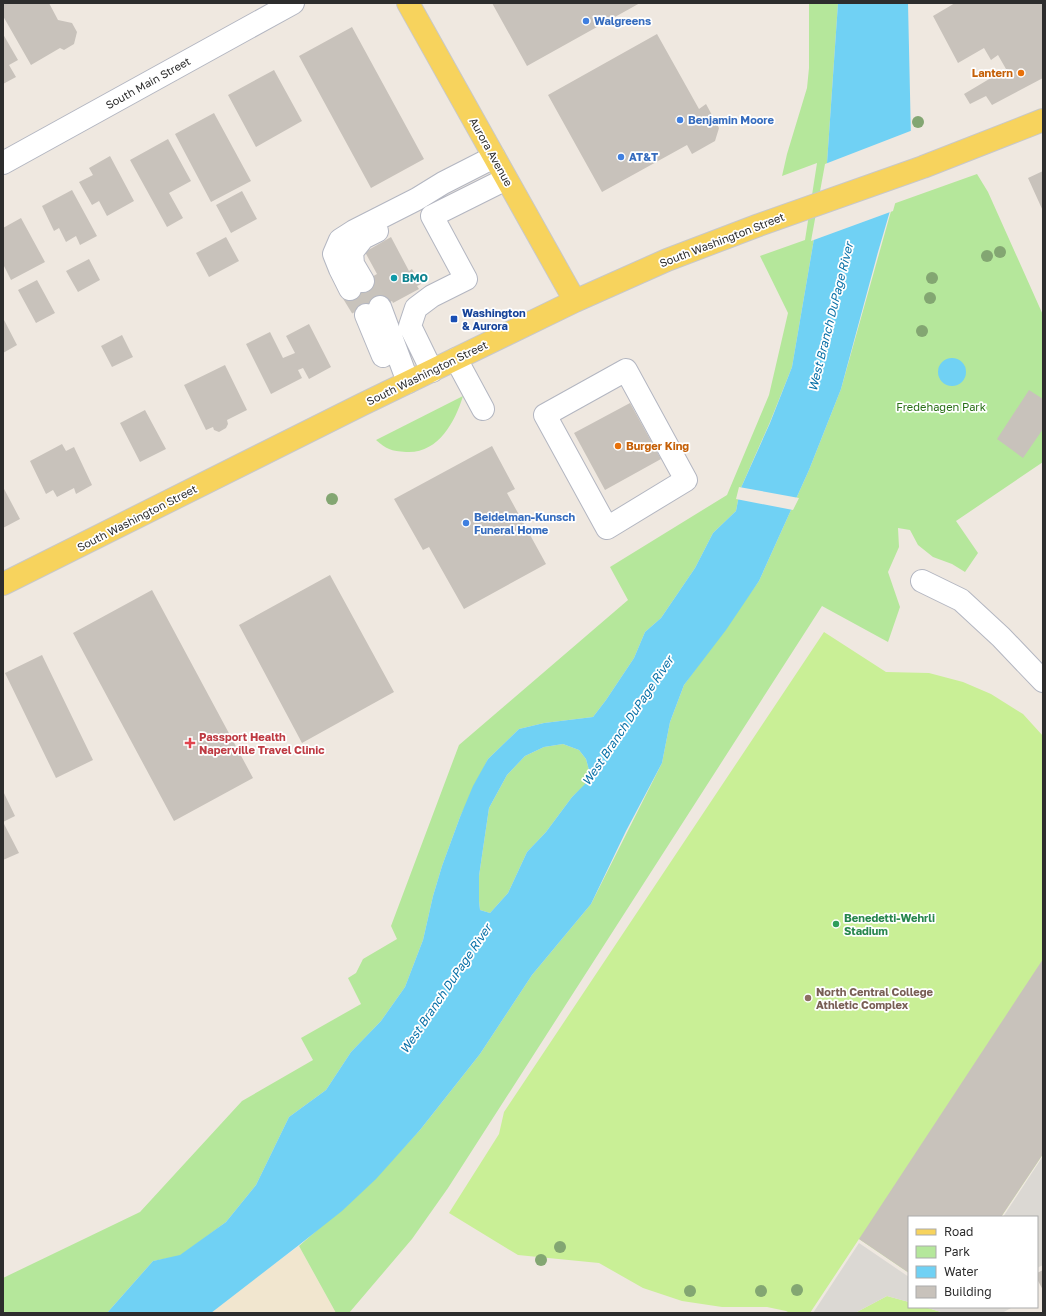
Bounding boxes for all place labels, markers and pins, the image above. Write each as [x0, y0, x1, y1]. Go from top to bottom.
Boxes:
place label: Walgreens [594, 14, 651, 27]
marker: Walgreens [581, 16, 591, 26]
place label: Lantern [972, 66, 1013, 79]
marker: Lantern [1016, 68, 1026, 78]
place label: Benjamin Moore [688, 113, 774, 126]
marker: Benjamin Moore [675, 115, 685, 125]
place label: AT&T [629, 150, 658, 163]
marker: AT&T [616, 152, 626, 162]
place label: BMO [402, 271, 428, 284]
marker: BMO [389, 273, 399, 283]
place label: Washington & Aurora [462, 306, 526, 332]
marker: Washington & Aurora [449, 314, 459, 324]
place label: Burger King [626, 439, 689, 452]
marker: Burger King [613, 441, 623, 451]
place label: Beidelman-Kunsch Funeral Home [474, 510, 576, 536]
marker: Beidelman-Kunsch Funeral Home [461, 518, 471, 528]
place label: Passport Health Naperville Travel Clinic [199, 730, 325, 756]
marker: Passport Health Naperville Travel Clinic [184, 737, 196, 749]
place label: Benedetti-Wehrli Stadium [844, 911, 935, 937]
marker: Benedetti-Wehrli Stadium [831, 919, 841, 929]
place label: North Central College Athletic Complex [816, 985, 934, 1011]
marker: North Central College Athletic Complex [803, 993, 813, 1003]

